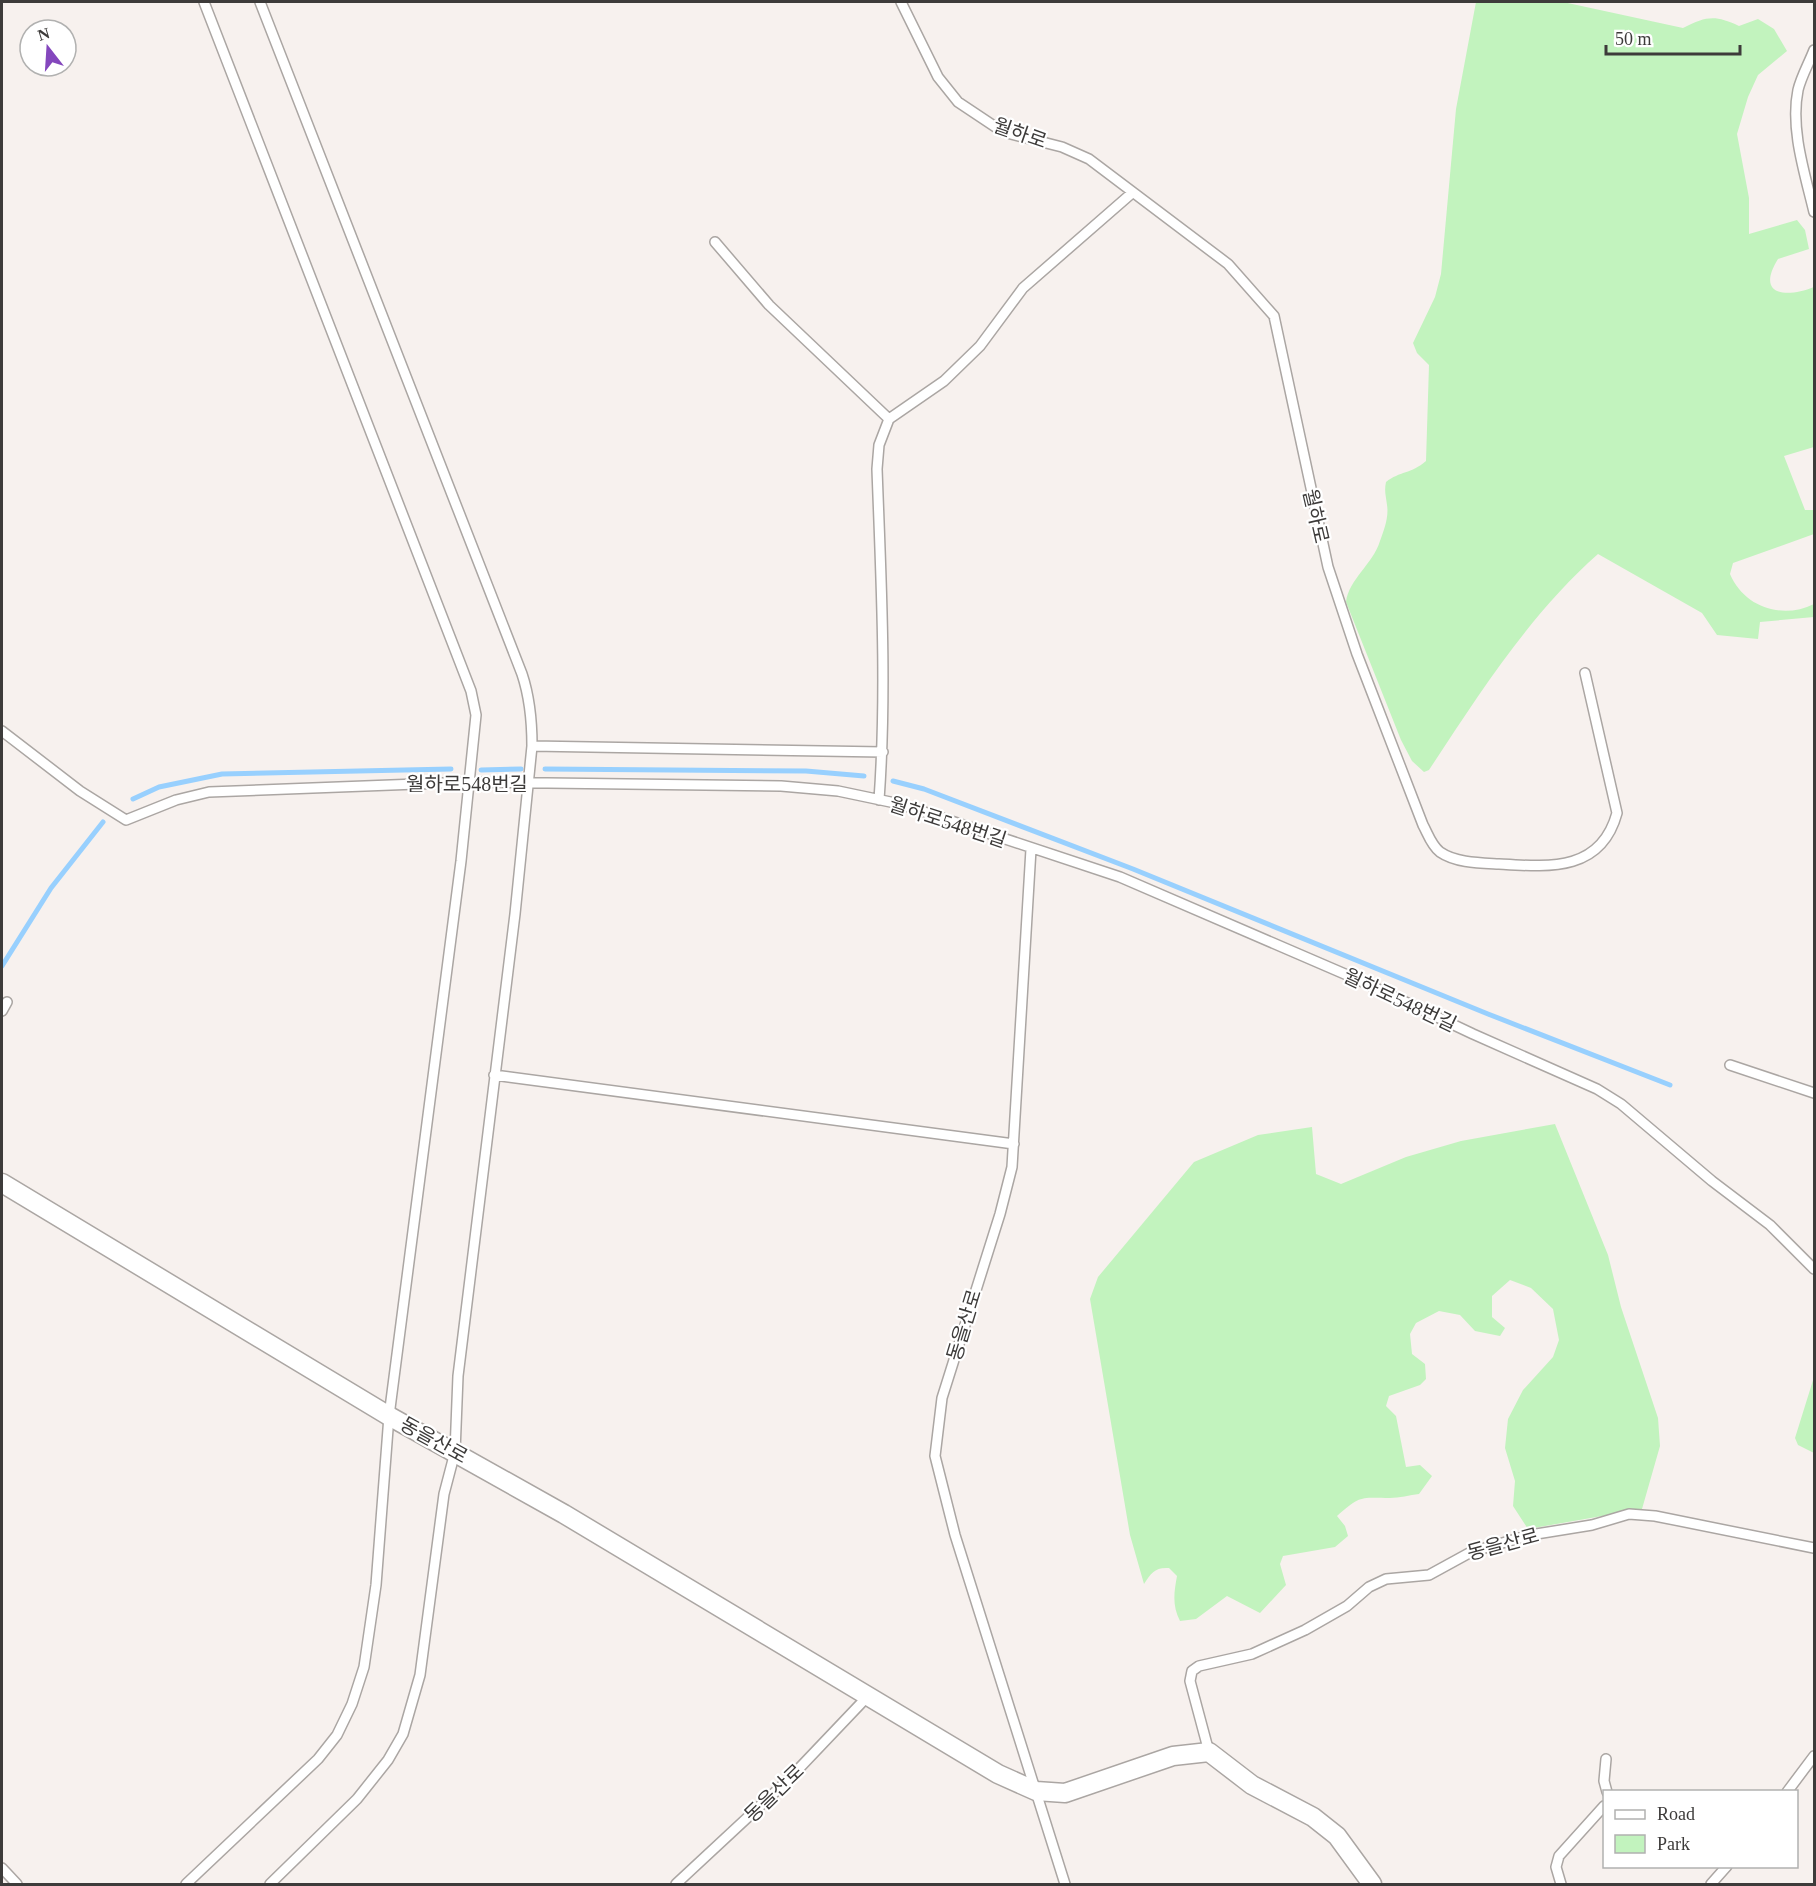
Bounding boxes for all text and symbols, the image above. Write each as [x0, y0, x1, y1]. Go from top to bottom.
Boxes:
north arrow [18, 18, 78, 78]
scale bar [1606, 18, 1740, 56]
text: N [36, 24, 52, 44]
text: 50 m [1615, 29, 1652, 49]
street label: 월하로 [990, 114, 1050, 152]
street label: 월하로 [1299, 487, 1333, 545]
street label: 월하로548번길 [406, 773, 528, 795]
street label: 월하로548번길 [887, 793, 1009, 851]
street label: 월하로548번길 [1340, 964, 1460, 1036]
street label: 동을산로 [943, 1287, 985, 1363]
street label: 동을산로 [396, 1413, 472, 1467]
street label: 동을산로 [1465, 1524, 1541, 1564]
street label: 동을산로 [740, 1760, 808, 1826]
legend [1603, 1790, 1798, 1868]
text: Road [1657, 1804, 1695, 1824]
text: Park [1657, 1834, 1690, 1854]

